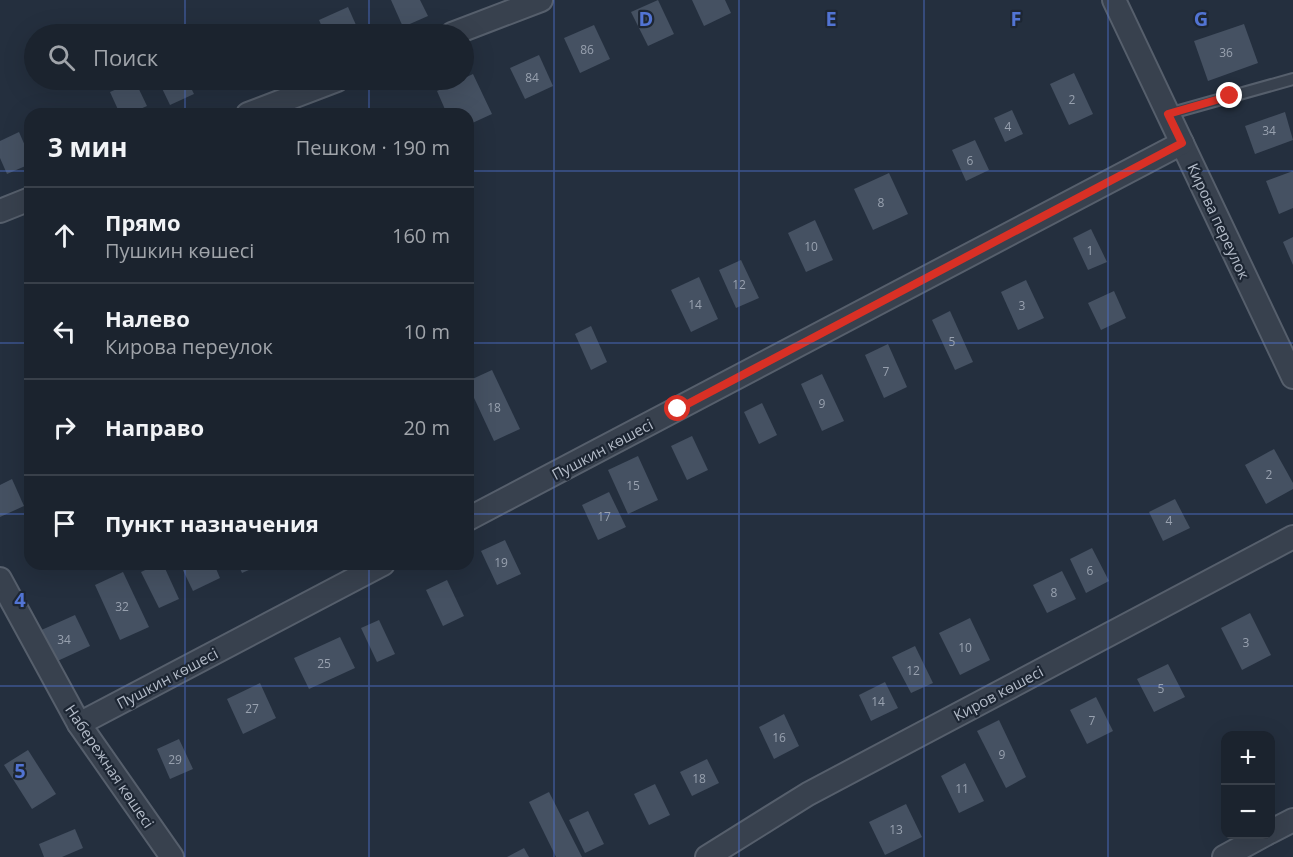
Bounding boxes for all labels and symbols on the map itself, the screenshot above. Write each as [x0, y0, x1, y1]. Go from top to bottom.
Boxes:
text: D [639, 5, 653, 32]
text: E [825, 5, 837, 32]
text: F [1011, 5, 1021, 32]
text: G [1194, 5, 1208, 32]
house number: 86 [580, 41, 594, 58]
house number: 36 [1219, 44, 1233, 61]
house number: 84 [525, 69, 539, 86]
route end [1216, 82, 1242, 108]
house number: 2 [1069, 91, 1076, 108]
house number: 4 [1005, 118, 1012, 135]
house number: 34 [1262, 122, 1276, 139]
house number: 6 [967, 152, 974, 169]
street label: Кирова переулок [1183, 160, 1255, 283]
house number: 8 [878, 194, 885, 211]
house number: 10 [804, 238, 818, 255]
house number: 1 [1087, 242, 1093, 259]
house number: 12 [732, 276, 746, 293]
house number: 14 [688, 296, 702, 313]
house number: 3 [1019, 297, 1026, 314]
house number: 5 [949, 333, 956, 350]
house number: 7 [883, 363, 890, 380]
route start [664, 395, 690, 421]
house number: 9 [819, 395, 826, 412]
house number: 18 [487, 399, 501, 416]
street label: Пушкин көшесі [548, 414, 656, 484]
house number: 2 [1266, 466, 1273, 483]
house number: 15 [626, 477, 640, 494]
house number: 17 [597, 508, 611, 525]
house number: 4 [1166, 512, 1173, 529]
house number: 19 [494, 554, 508, 571]
house number: 6 [1087, 562, 1094, 579]
house number: 8 [1051, 584, 1058, 601]
text: 4 [14, 586, 26, 613]
house number: 32 [115, 598, 129, 615]
house number: 34 [57, 631, 71, 648]
house number: 3 [1243, 634, 1250, 651]
house number: 10 [958, 639, 972, 656]
street label: Пушкин көшесі [113, 643, 221, 713]
house number: 25 [317, 655, 331, 672]
street label: Киров көшесі [950, 661, 1046, 725]
house number: 12 [906, 662, 920, 679]
house number: 5 [1158, 680, 1165, 697]
house number: 14 [871, 693, 885, 710]
street label: Набережная көшесі [61, 700, 159, 832]
house number: 27 [245, 700, 259, 717]
house number: 7 [1089, 712, 1096, 729]
house number: 16 [772, 729, 786, 746]
house number: 9 [999, 746, 1006, 763]
house number: 29 [168, 751, 182, 768]
text: 5 [14, 757, 26, 784]
house number: 18 [692, 770, 706, 787]
house number: 11 [955, 780, 969, 797]
house number: 13 [889, 821, 903, 838]

